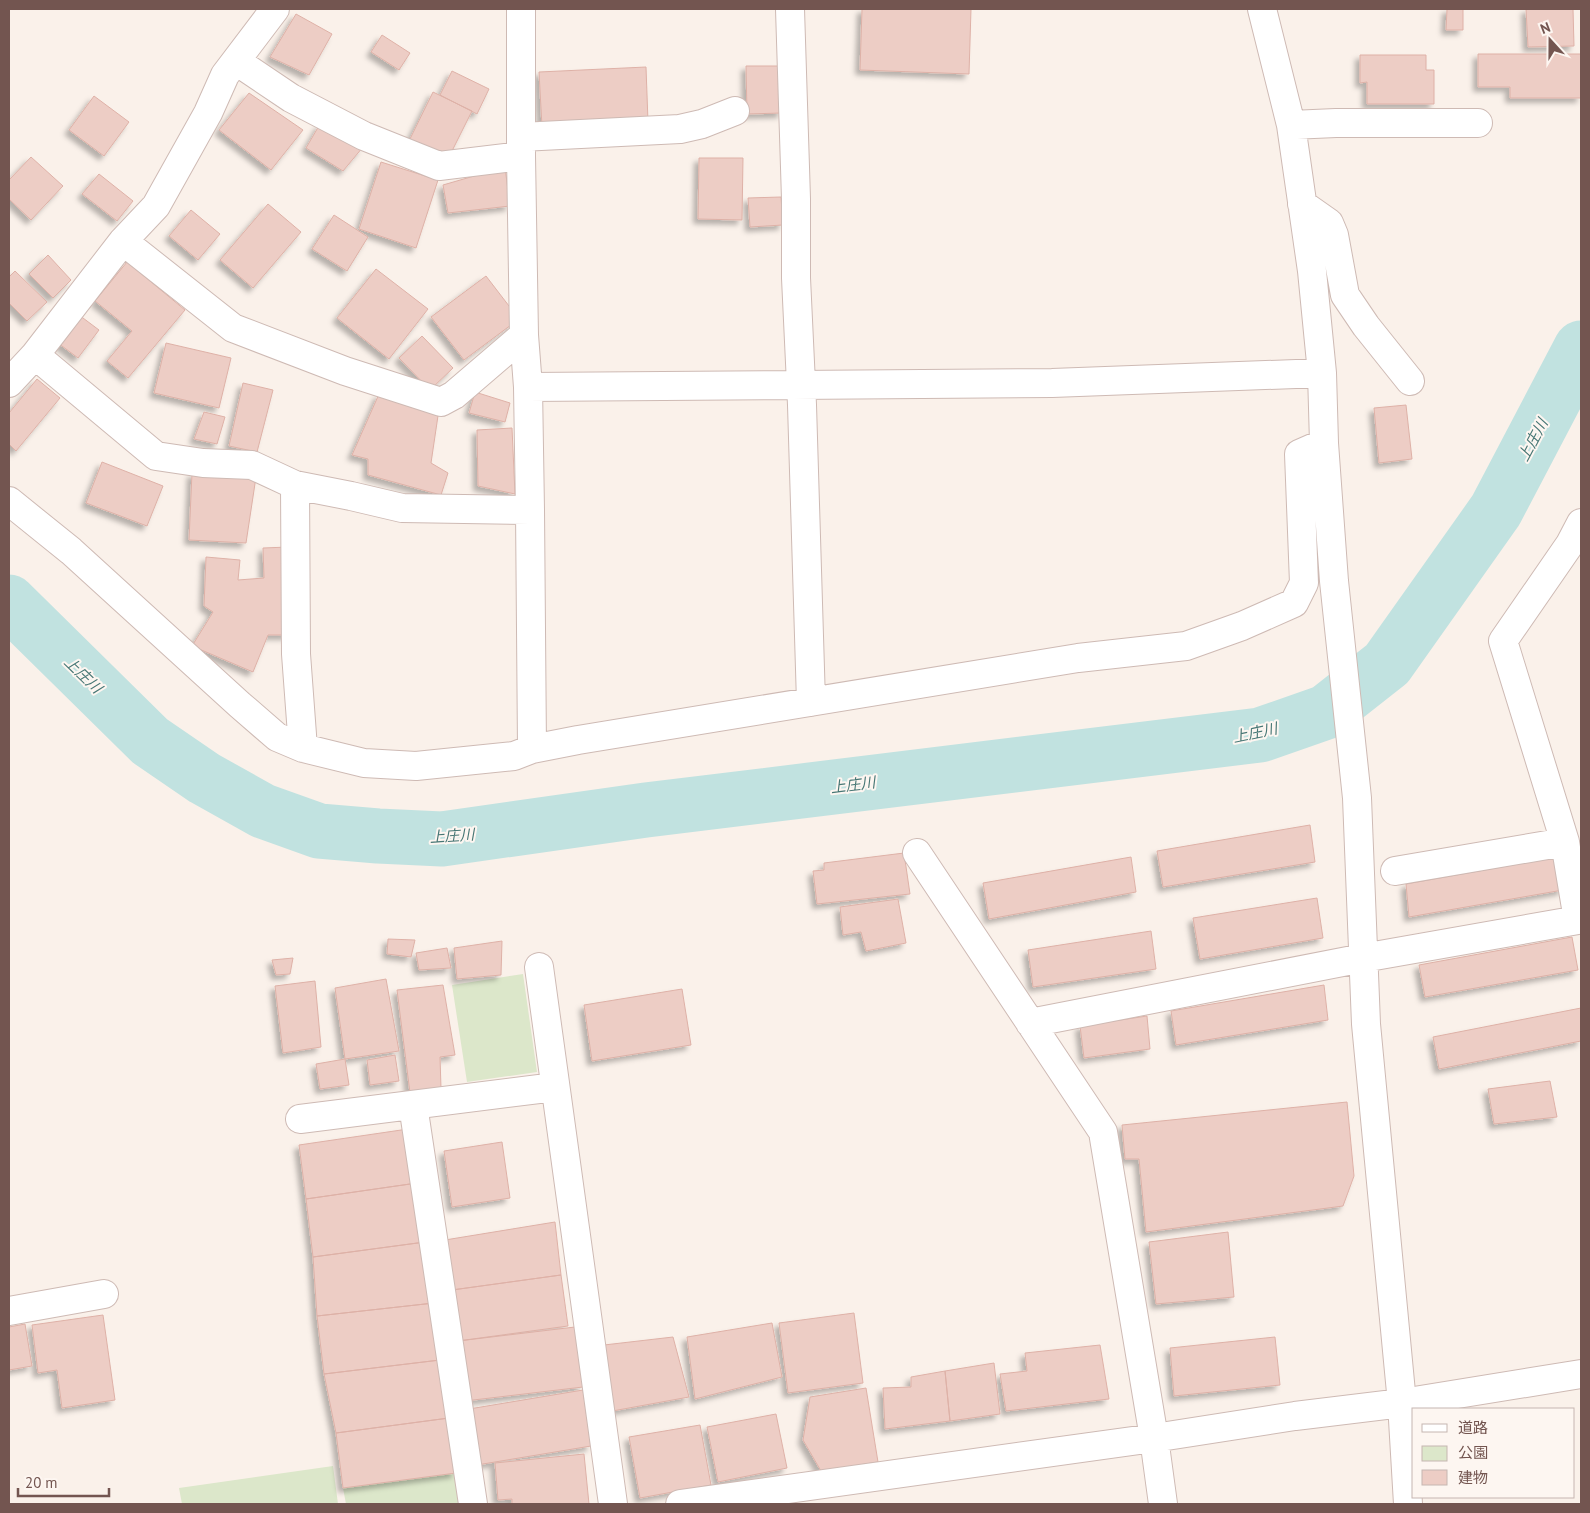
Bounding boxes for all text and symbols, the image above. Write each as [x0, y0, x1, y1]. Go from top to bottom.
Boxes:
north arrow [1525, 15, 1575, 65]
text: N [1538, 18, 1553, 38]
water label: 上庄川 [1514, 414, 1552, 464]
water label: 上庄川 [61, 652, 108, 698]
water label: 上庄川 [1231, 718, 1281, 746]
water label: 上庄川 [829, 772, 878, 797]
water label: 上庄川 [429, 824, 477, 847]
legend [1412, 1408, 1575, 1498]
text: 道路 [1458, 1418, 1488, 1437]
text: 公園 [1458, 1443, 1488, 1462]
scale bar [18, 1466, 109, 1498]
text: 建物 [1458, 1468, 1488, 1487]
text: 20 m [25, 1473, 58, 1492]

